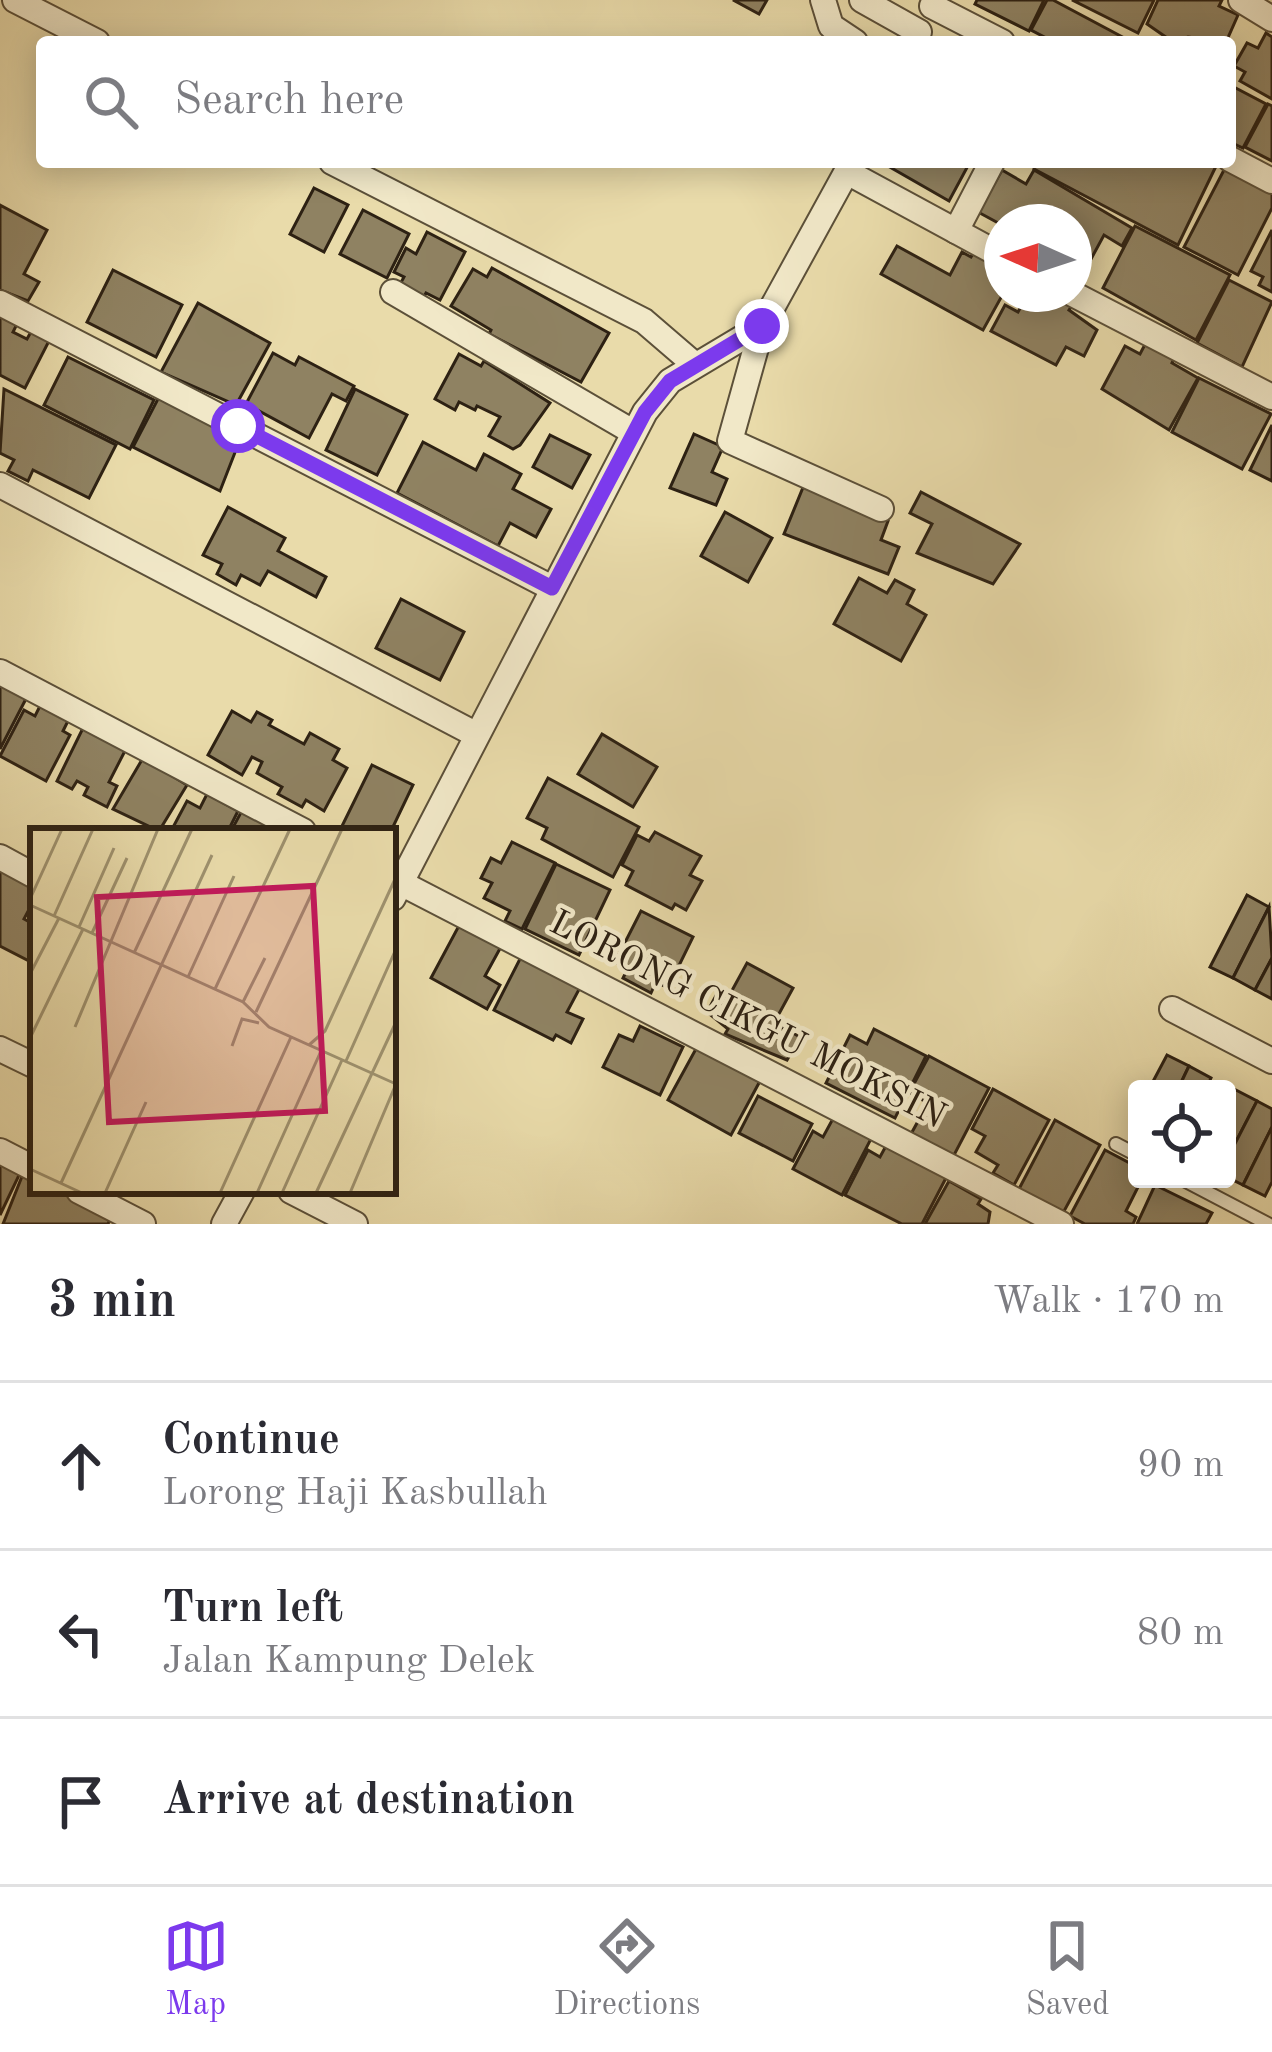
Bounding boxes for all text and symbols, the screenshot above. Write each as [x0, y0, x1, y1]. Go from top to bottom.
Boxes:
search box [36, 36, 1236, 168]
icon: search [78, 69, 144, 135]
text: Search here [174, 79, 404, 124]
north arrow [984, 204, 1092, 312]
route end [735, 299, 789, 353]
route start [211, 399, 265, 453]
inset map [30, 828, 396, 1194]
street label: LORONG CIKGU MOKSIN [543, 905, 951, 1137]
map controls [1128, 1080, 1236, 1188]
button: locate [1128, 1080, 1236, 1188]
text: 3 min [48, 1277, 176, 1328]
text: Walk · 170 m [993, 1282, 1224, 1321]
text: Continue [162, 1419, 340, 1464]
icon: ahead [48, 1433, 114, 1499]
text: 90 m [1137, 1446, 1224, 1485]
text: Lorong Haji Kasbullah [162, 1474, 548, 1513]
text: Turn left [162, 1587, 343, 1632]
icon: left [48, 1601, 114, 1667]
text: 80 m [1137, 1614, 1224, 1653]
text: Jalan Kampung Delek [162, 1642, 535, 1681]
icon: arrive [48, 1769, 114, 1835]
text: Arrive at destination [162, 1779, 575, 1824]
tab: Map [163, 1913, 229, 2026]
tab: Directions [554, 1913, 700, 2026]
tab: Saved [1025, 1913, 1109, 2026]

